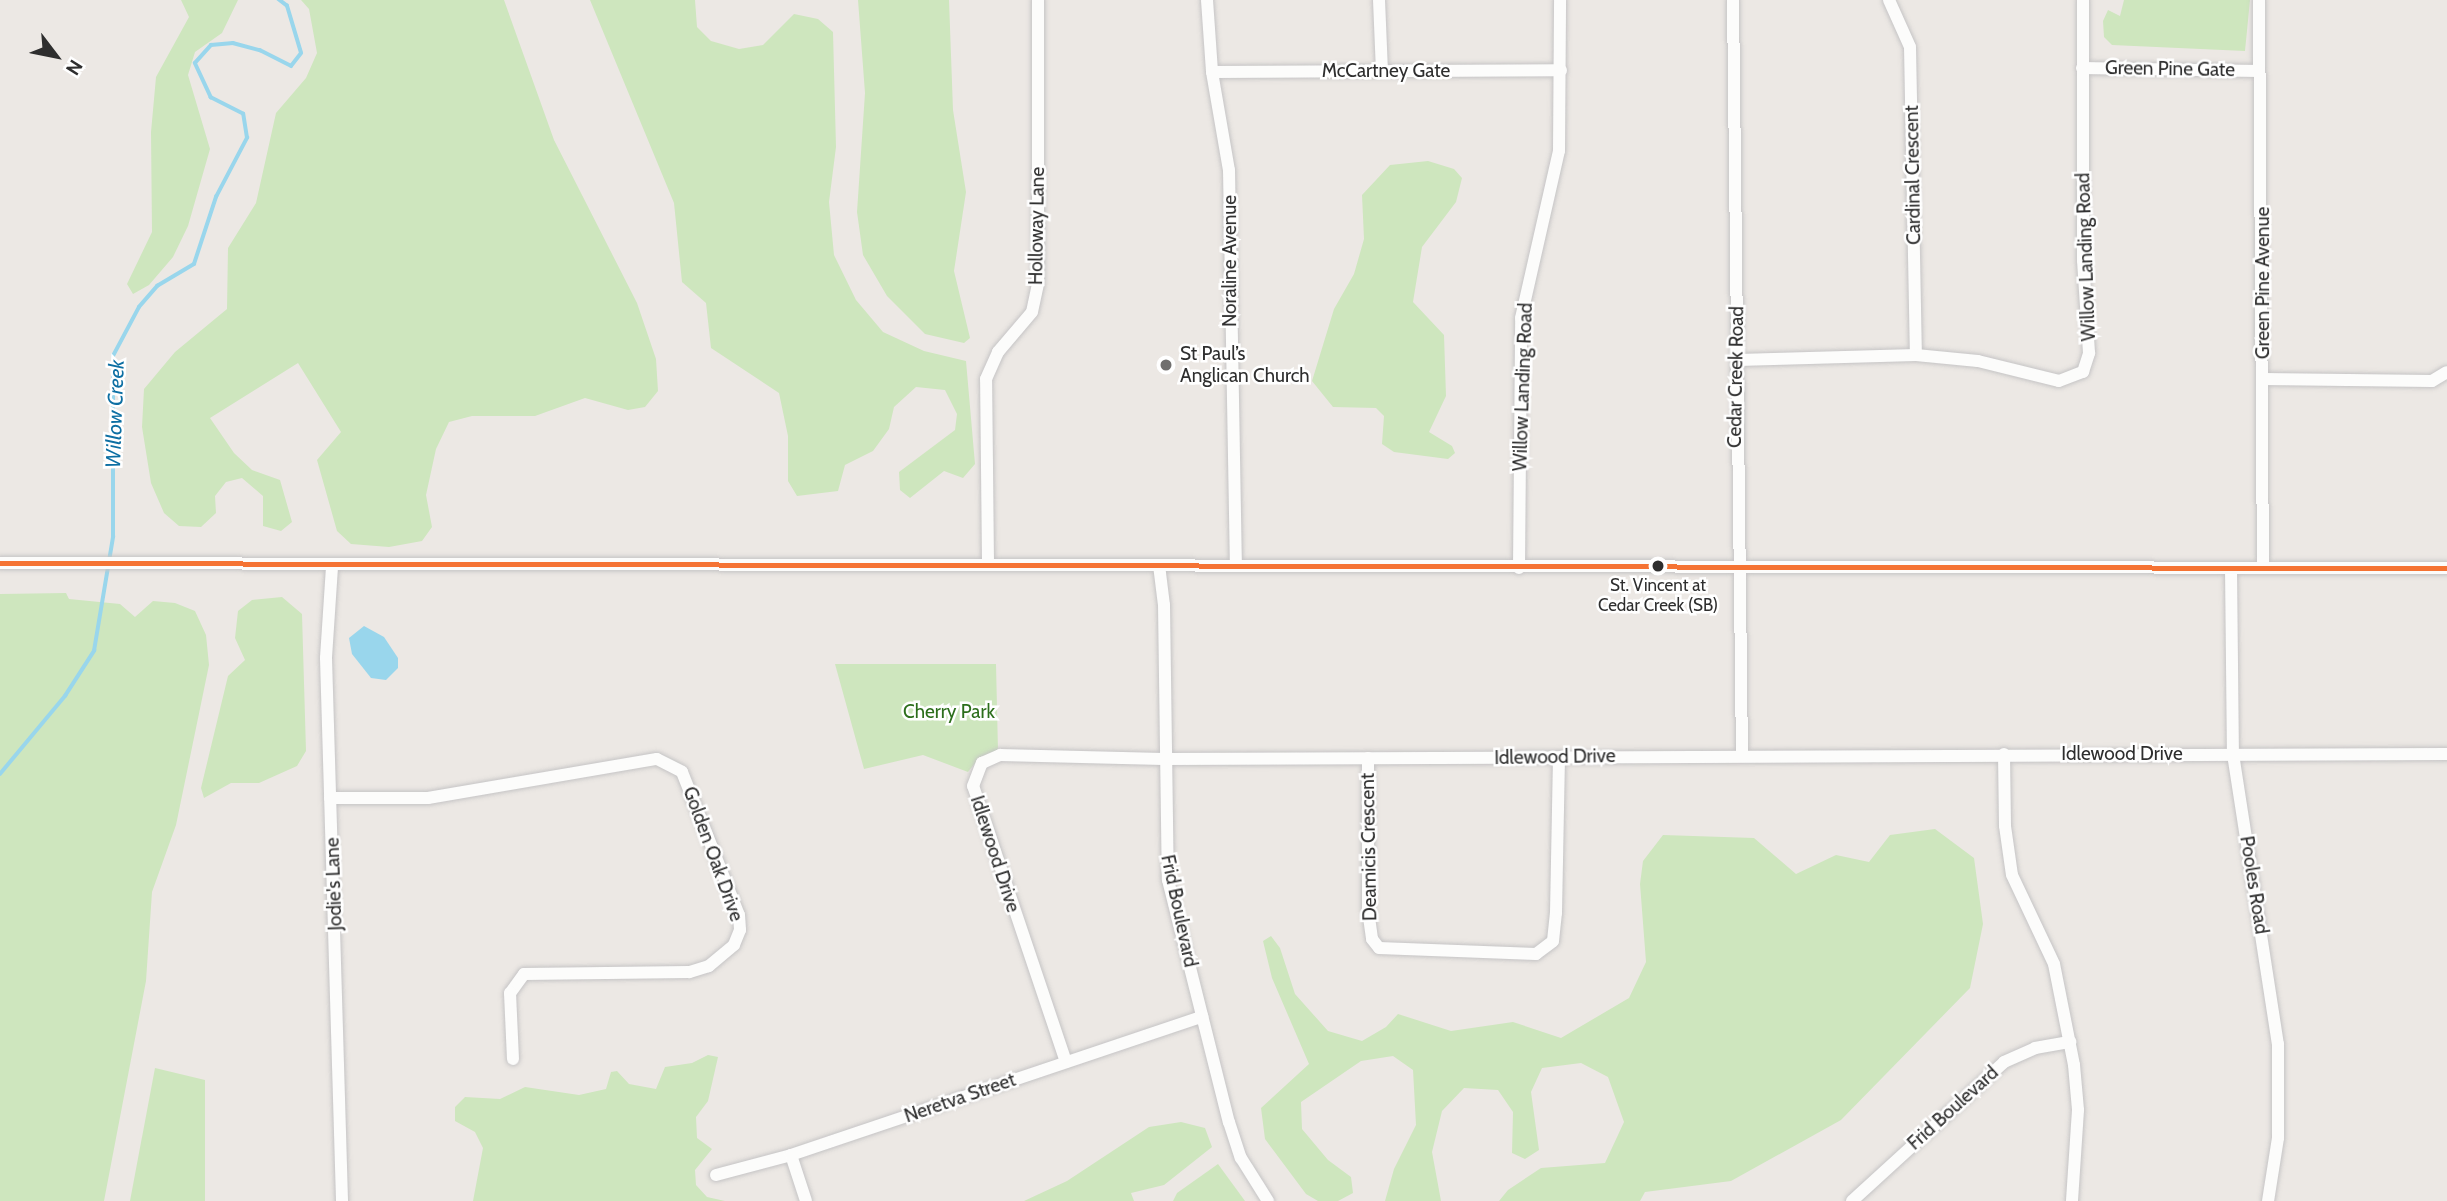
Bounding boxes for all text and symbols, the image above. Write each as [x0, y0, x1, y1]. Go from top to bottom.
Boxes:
north arrow [21, 21, 91, 91]
text: N [61, 56, 88, 79]
street label: Green Pine Gate [2105, 56, 2235, 82]
street label: McCartney Gate [1322, 60, 1450, 82]
street label: Cardinal Crescent [1900, 105, 1926, 245]
street label: Holloway Lane [1025, 167, 1049, 285]
street label: Willow Landing Road [2072, 172, 2100, 342]
street label: Noraline Avenue [1219, 195, 1241, 327]
street label: Green Pine Avenue [2252, 207, 2274, 359]
street label: Willow Landing Road [1509, 302, 1537, 472]
street label: Cedar Creek Road [1723, 306, 1749, 448]
place label: St Paul’s Anglican Church [1180, 343, 1310, 387]
marker: St Paul’s Anglican Church [1158, 357, 1174, 373]
water label: Willow Creek [101, 359, 129, 469]
marker: St. Vincent at Cedar Creek (SB) [1651, 559, 1665, 573]
place label: St. Vincent at Cedar Creek (SB) [1598, 576, 1718, 616]
park label: Cherry Park [903, 701, 995, 723]
street label: Idlewood Drive [2061, 743, 2183, 765]
street label: Idlewood Drive [1494, 745, 1616, 769]
street label: Deamicis Crescent [1356, 773, 1382, 921]
street label: Golden Oak Drive [678, 784, 748, 924]
street label: Idlewood Drive [965, 793, 1025, 915]
street label: Pooles Road [2235, 834, 2273, 936]
street label: Jodie's Lane [321, 837, 347, 931]
street label: Frid Boulevard [1156, 853, 1202, 969]
street label: Frid Boulevard [1903, 1061, 2003, 1155]
street label: Neretva Street [901, 1068, 1019, 1128]

